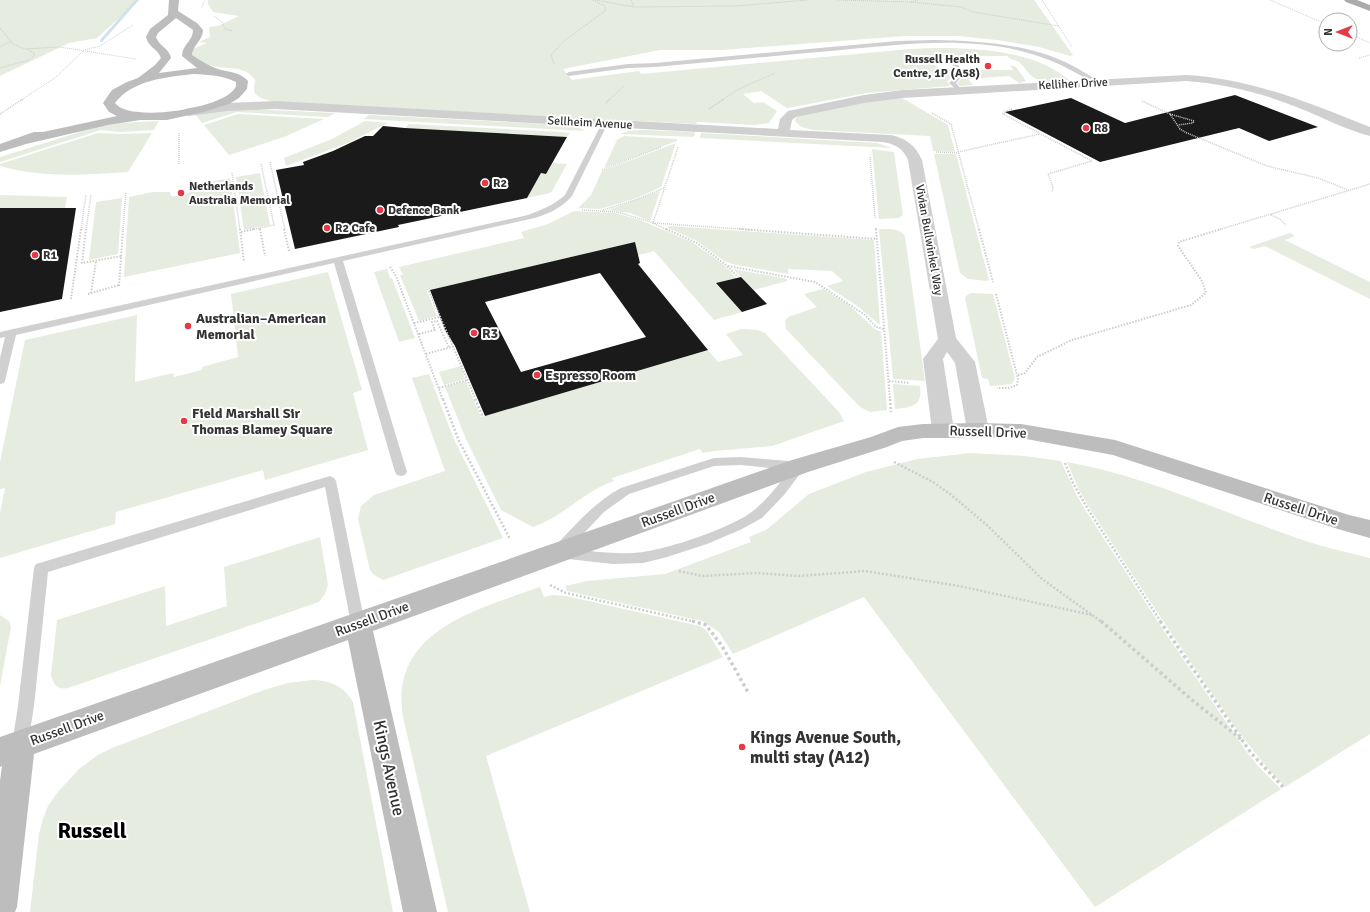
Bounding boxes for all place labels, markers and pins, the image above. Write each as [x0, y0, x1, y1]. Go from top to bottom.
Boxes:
place label: Russell Health Centre, 1P (A58) [893, 52, 980, 81]
marker: Russell Health Centre, 1P (A58) [983, 61, 993, 71]
place label: R8 [1094, 121, 1108, 136]
marker: R8 [1081, 123, 1091, 133]
place label: R2 [493, 176, 507, 191]
marker: R2 [480, 178, 490, 188]
place label: Netherlands Australia Memorial [189, 179, 290, 208]
marker: Netherlands Australia Memorial [176, 188, 186, 198]
place label: Defence Bank [388, 203, 460, 218]
marker: Defence Bank [375, 205, 385, 215]
place label: R2 Cafe [335, 221, 375, 236]
marker: R2 Cafe [322, 223, 332, 233]
place label: R1 [43, 248, 57, 263]
marker: R1 [30, 250, 40, 260]
place label: Australian–American Memorial [196, 310, 326, 343]
marker: Australian–American Memorial [183, 321, 193, 331]
place label: R3 [482, 325, 498, 342]
marker: R3 [469, 328, 479, 338]
place label: Espresso Room [545, 367, 636, 384]
marker: Espresso Room [532, 370, 542, 380]
place label: Field Marshall Sir Thomas Blamey Square [192, 405, 333, 438]
marker: Field Marshall Sir Thomas Blamey Square [179, 416, 189, 426]
place label: Kings Avenue South, multi stay (A12) [750, 727, 901, 768]
marker: Kings Avenue South, multi stay (A12) [737, 742, 747, 752]

